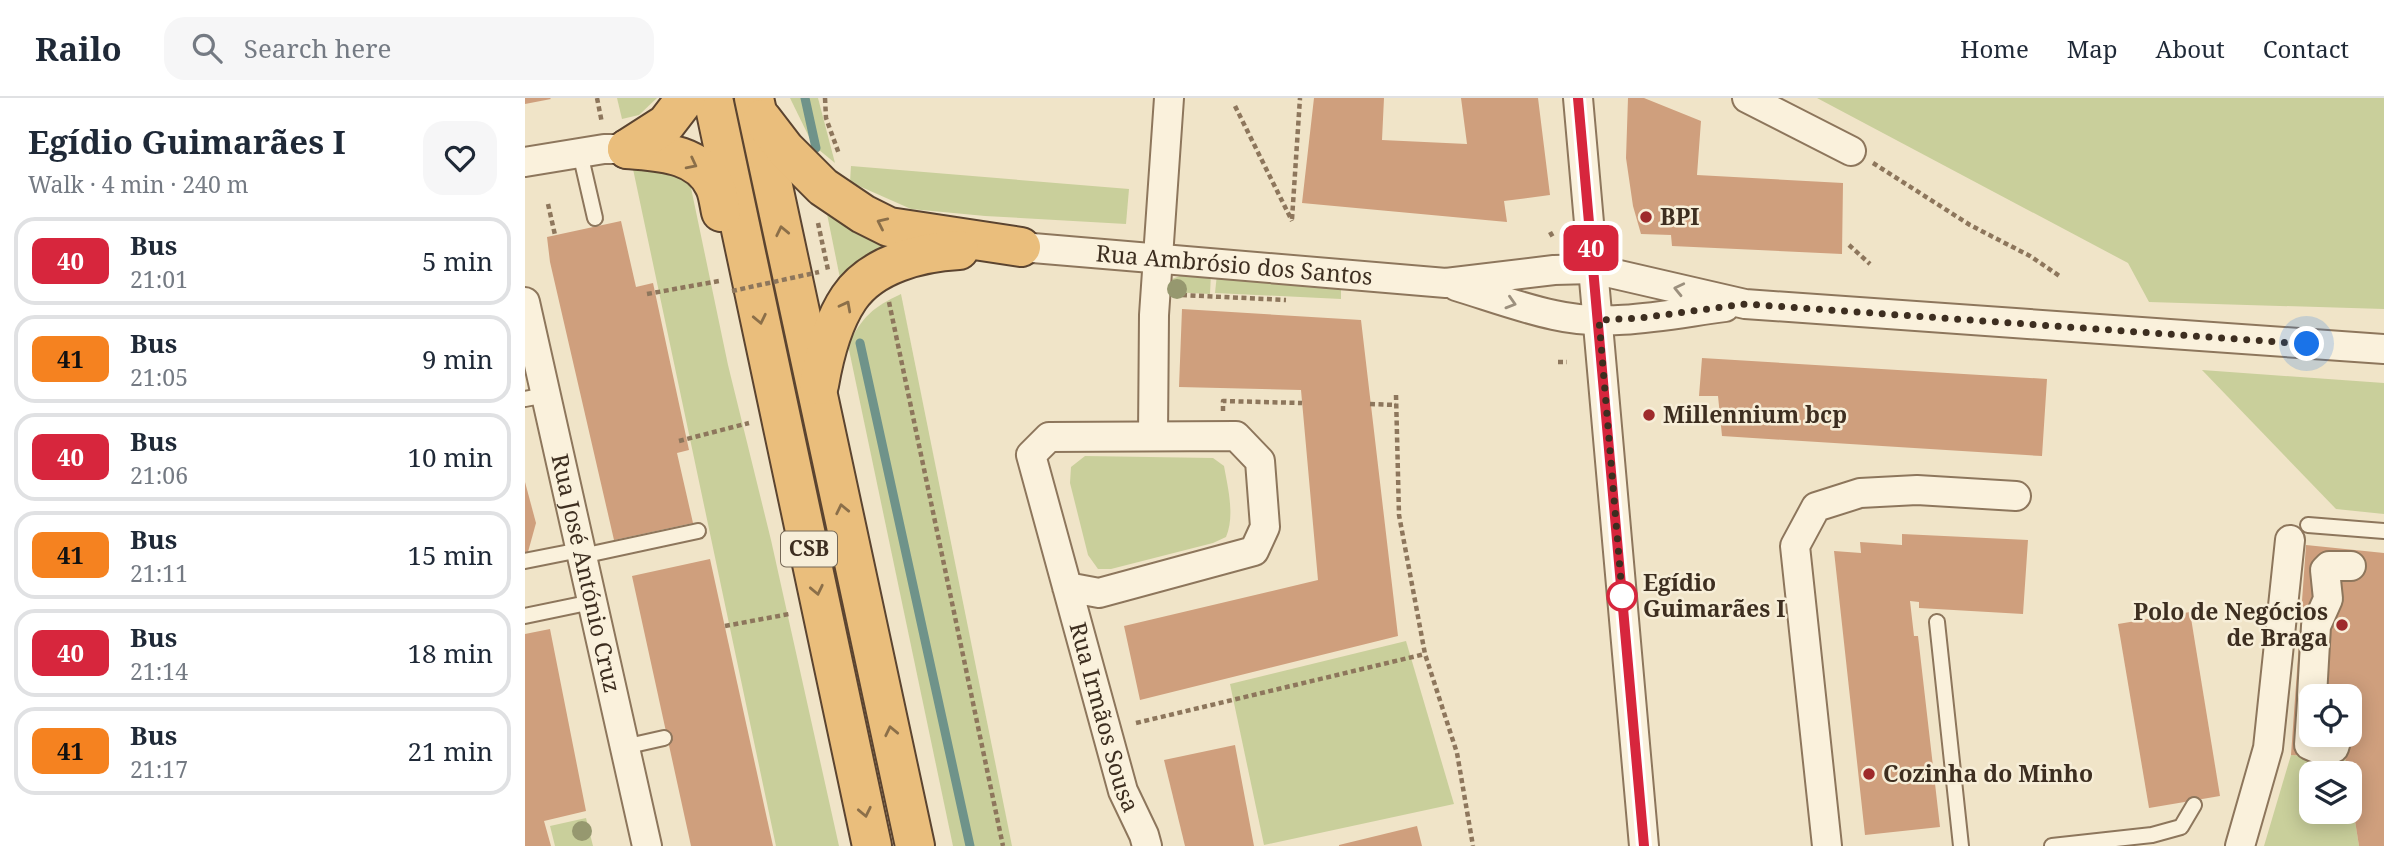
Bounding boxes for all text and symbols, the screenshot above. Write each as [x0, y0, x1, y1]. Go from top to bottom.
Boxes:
search box [164, 17, 654, 80]
text: Railo [35, 26, 122, 71]
icon: search [188, 29, 226, 67]
text: Search here [244, 30, 391, 66]
text: Home [1960, 32, 2029, 65]
text: Map [2067, 32, 2118, 65]
text: About [2156, 32, 2225, 65]
text: Contact [2263, 32, 2349, 65]
text: Egídio Guimarães I [28, 119, 346, 164]
button: heart [423, 121, 497, 195]
one-way arrow [685, 155, 698, 169]
text: Walk · 4 min · 240 m [28, 168, 248, 200]
place label: BPI [1660, 200, 1699, 232]
marker: BPI [1638, 209, 1654, 225]
one-way arrow [876, 217, 889, 231]
one-way arrow [776, 225, 791, 237]
line badge: 40 [1559, 225, 1623, 271]
text: Bus [130, 227, 177, 263]
text: 40 [1577, 231, 1605, 264]
street label: Rua Ambrósio dos Santos [1095, 236, 1374, 292]
text: 5 min [422, 243, 493, 279]
text: 40 [57, 244, 84, 277]
text: 21:01 [130, 263, 188, 295]
one-way arrow [1673, 283, 1685, 298]
one-way arrow [1505, 294, 1517, 309]
one-way arrow [837, 301, 851, 313]
one-way arrow [752, 313, 767, 325]
text: Bus [130, 325, 177, 361]
your location [2289, 326, 2324, 361]
text: 9 min [422, 341, 493, 377]
text: 41 [57, 342, 84, 375]
text: 21:05 [130, 361, 188, 393]
place label: Millennium bcp [1663, 398, 1847, 430]
marker: Millennium bcp [1641, 407, 1657, 423]
text: Bus [130, 423, 177, 459]
text: 10 min [408, 439, 493, 475]
text: 40 [57, 440, 84, 473]
street label: Rua José António Cruz [544, 450, 629, 696]
text: 21:06 [130, 459, 188, 491]
one-way arrow [836, 503, 851, 515]
text: Bus [130, 521, 177, 557]
road number: CSB [781, 532, 837, 566]
text: 15 min [408, 537, 493, 573]
text: 41 [57, 538, 84, 571]
text: 21:11 [130, 557, 188, 589]
place label: Egídio Guimarães I [1643, 566, 1785, 624]
marker: Egídio Guimarães I [1607, 581, 1637, 611]
one-way arrow [809, 584, 824, 596]
place label: Polo de Negócios de Braga [2133, 595, 2328, 653]
marker: Polo de Negócios de Braga [2334, 617, 2350, 633]
street label: Rua Irmãos Sousa [1063, 618, 1148, 817]
text: Bus [130, 619, 177, 655]
text: 18 min [408, 635, 493, 671]
text: 40 [57, 636, 84, 669]
text: 21:14 [130, 655, 188, 687]
map controls [2299, 684, 2362, 824]
button: locate [2299, 684, 2362, 747]
text: Bus [130, 717, 177, 753]
one-way arrow [884, 725, 899, 737]
text: 21 min [408, 733, 493, 769]
text: 41 [57, 734, 84, 767]
text: 21:17 [130, 753, 188, 785]
place label: Cozinha do Minho [1883, 757, 2093, 789]
button: layers [2299, 761, 2362, 824]
marker: Cozinha do Minho [1861, 766, 1877, 782]
one-way arrow [856, 806, 871, 818]

